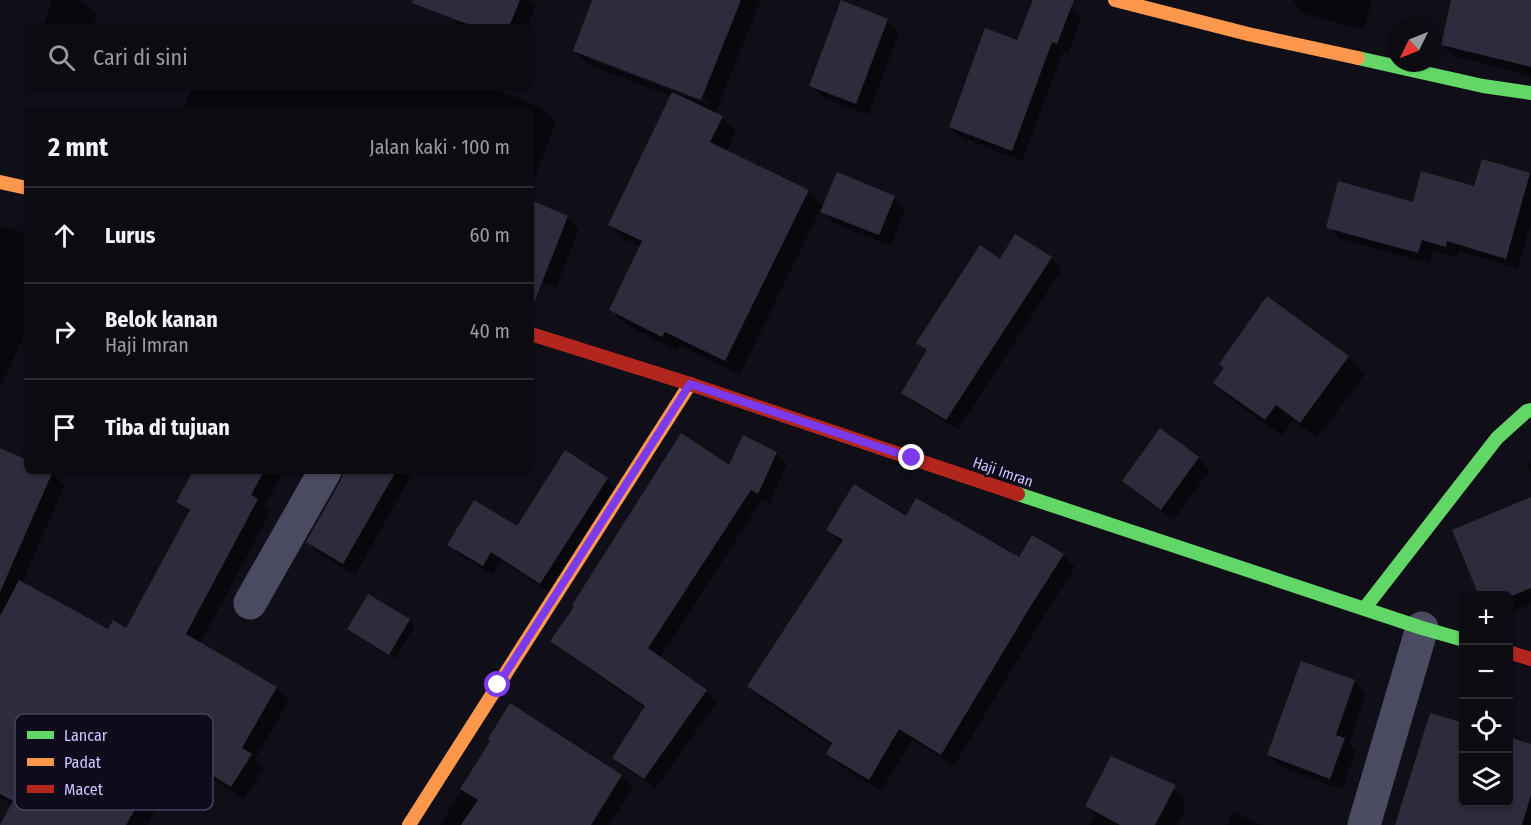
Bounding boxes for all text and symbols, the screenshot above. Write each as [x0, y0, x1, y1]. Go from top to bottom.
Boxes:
north arrow [1387, 18, 1441, 72]
search box [24, 24, 534, 90]
icon: search [45, 41, 78, 74]
text: Cari di sini [93, 44, 188, 71]
text: 2 mnt [48, 132, 108, 163]
text: Jalan kaki · 100 m [369, 135, 510, 159]
icon: ahead [48, 219, 81, 252]
text: Lurus [105, 222, 155, 249]
text: 60 m [470, 223, 510, 247]
text: Belok kanan [105, 306, 218, 333]
icon: right [48, 315, 81, 348]
text: 40 m [470, 319, 510, 343]
text: Haji Imran [105, 333, 189, 357]
icon: arrive [48, 411, 81, 444]
text: Tiba di tujuan [105, 414, 230, 441]
route end [898, 444, 924, 470]
street label: Haji Imran [970, 453, 1036, 491]
map controls [1459, 591, 1513, 807]
button: + [1459, 591, 1513, 645]
button: − [1459, 645, 1513, 699]
route start [484, 671, 510, 697]
button: locate [1459, 699, 1513, 753]
legend [15, 714, 213, 810]
text: Lancar [64, 726, 108, 745]
text: Padat [64, 753, 102, 772]
button: layers [1459, 753, 1513, 807]
text: Macet [64, 780, 104, 799]

